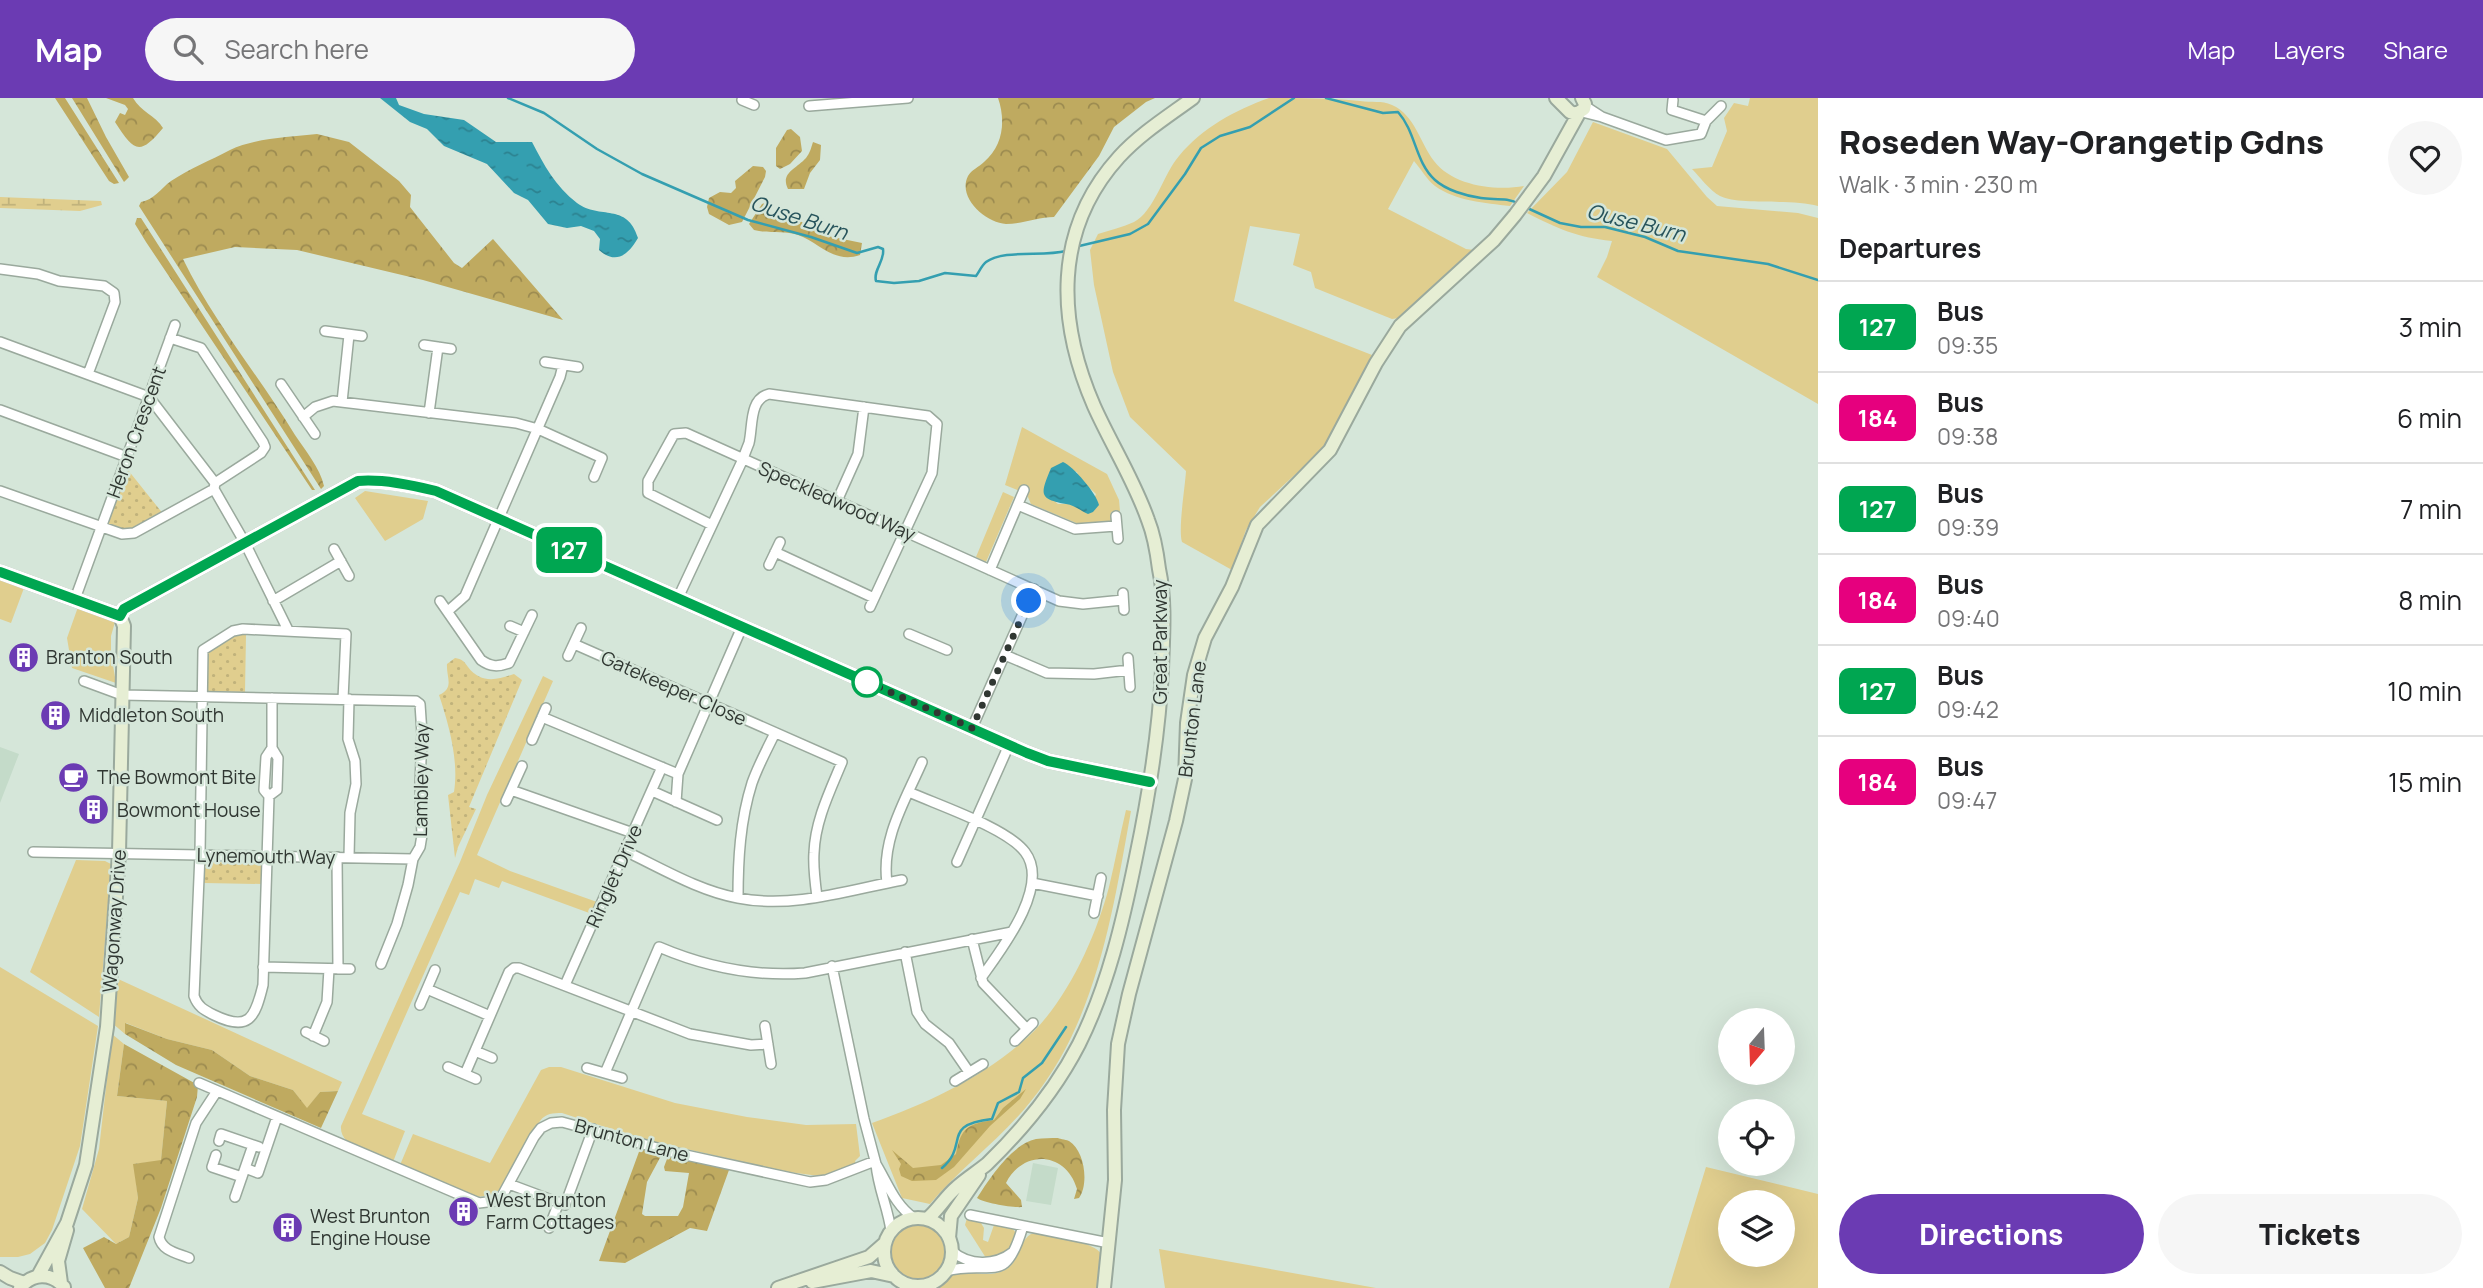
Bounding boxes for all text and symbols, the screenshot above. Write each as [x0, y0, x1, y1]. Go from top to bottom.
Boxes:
search box [145, 18, 635, 81]
text: Map [35, 27, 103, 72]
icon: search [169, 30, 207, 68]
text: Search here [225, 31, 369, 67]
text: Map [2188, 33, 2235, 66]
text: Layers [2273, 33, 2345, 66]
text: Share [2383, 33, 2448, 66]
text: Roseden Way-Orangetip Gdns [1839, 119, 2324, 164]
button: heart [2388, 121, 2462, 195]
text: Walk · 3 min · 230 m [1839, 168, 2038, 200]
water label: Ouse Burn [747, 188, 853, 246]
water label: Ouse Burn [1584, 196, 1690, 248]
text: Departures [1839, 230, 1981, 266]
text: Bus [1937, 293, 1984, 329]
text: 3 min [2399, 309, 2462, 345]
text: 127 [1859, 310, 1896, 343]
text: 09:35 [1937, 329, 1998, 361]
street label: Heron Crescent [100, 363, 172, 501]
text: Bus [1937, 384, 1984, 420]
text: 6 min [2397, 400, 2462, 436]
text: 184 [1858, 401, 1897, 434]
text: 09:38 [1937, 420, 1998, 452]
street label: Speckledwood Way [754, 455, 920, 547]
text: Bus [1937, 475, 1984, 511]
text: 7 min [2400, 491, 2462, 527]
text: 127 [1859, 492, 1896, 525]
text: 09:39 [1937, 511, 1999, 543]
line badge: 127 [529, 527, 609, 573]
text: 127 [550, 533, 588, 566]
text: Bus [1937, 566, 1984, 602]
street label: Great Parkway [1147, 580, 1173, 704]
text: 8 min [2398, 582, 2462, 618]
your location [1011, 583, 1046, 618]
text: 184 [1858, 583, 1897, 616]
text: 09:40 [1937, 602, 2000, 634]
building icon: Branton South [6, 640, 40, 674]
place label: Branton South [46, 644, 173, 670]
street label: Gatekeeper Close [597, 644, 751, 732]
text: Bus [1937, 657, 1984, 693]
street label: Brunton Lane [1172, 659, 1212, 779]
unlabelled marker [852, 667, 882, 697]
text: 10 min [2387, 673, 2462, 709]
text: 127 [1859, 674, 1896, 707]
text: 09:42 [1937, 693, 1999, 725]
building icon: Middleton South [39, 698, 73, 732]
place label: Middleton South [79, 702, 224, 728]
street label: Lambley Way [407, 723, 435, 837]
text: Bus [1937, 748, 1984, 784]
cafe icon: The Bowmont Bite [57, 760, 91, 794]
place label: The Bowmont Bite [97, 764, 256, 790]
text: 15 min [2388, 764, 2462, 800]
text: 184 [1858, 765, 1897, 798]
text: 09:47 [1937, 784, 1997, 816]
building icon: Bowmont House [77, 793, 111, 827]
place label: Bowmont House [117, 797, 261, 823]
street label: Ringlet Drive [580, 820, 648, 932]
street label: Lynemouth Way [196, 842, 336, 870]
street label: Wagonway Drive [96, 849, 132, 993]
north arrow [1718, 1008, 1796, 1085]
map controls [1718, 1008, 1795, 1267]
button: locate [1718, 1099, 1795, 1176]
street label: Brunton Lane [572, 1112, 692, 1168]
place label: West Brunton Farm Cottages [486, 1187, 614, 1235]
button: layers [1718, 1190, 1795, 1267]
building icon: West Brunton Farm Cottages [446, 1194, 480, 1228]
button: Directions [1839, 1194, 2144, 1274]
button: Tickets [2158, 1194, 2462, 1274]
place label: West Brunton Engine House [310, 1203, 431, 1251]
building icon: West Brunton Engine House [270, 1210, 304, 1244]

